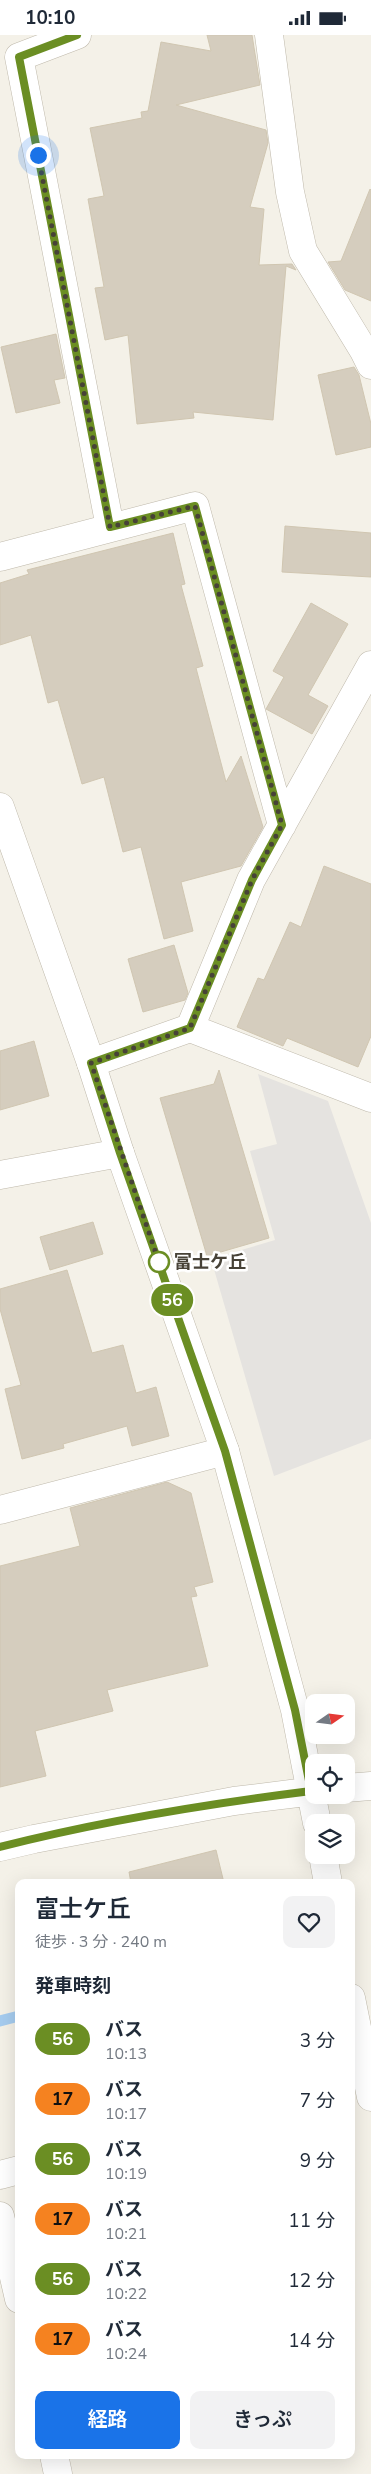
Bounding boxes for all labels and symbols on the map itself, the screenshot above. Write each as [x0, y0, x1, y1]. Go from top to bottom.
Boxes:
your location [26, 143, 51, 168]
place label: 富士ケ丘 [174, 1250, 246, 1274]
marker: 富士ケ丘 [148, 1251, 170, 1273]
line badge: 56 [150, 1284, 194, 1316]
north arrow [305, 1694, 355, 1744]

